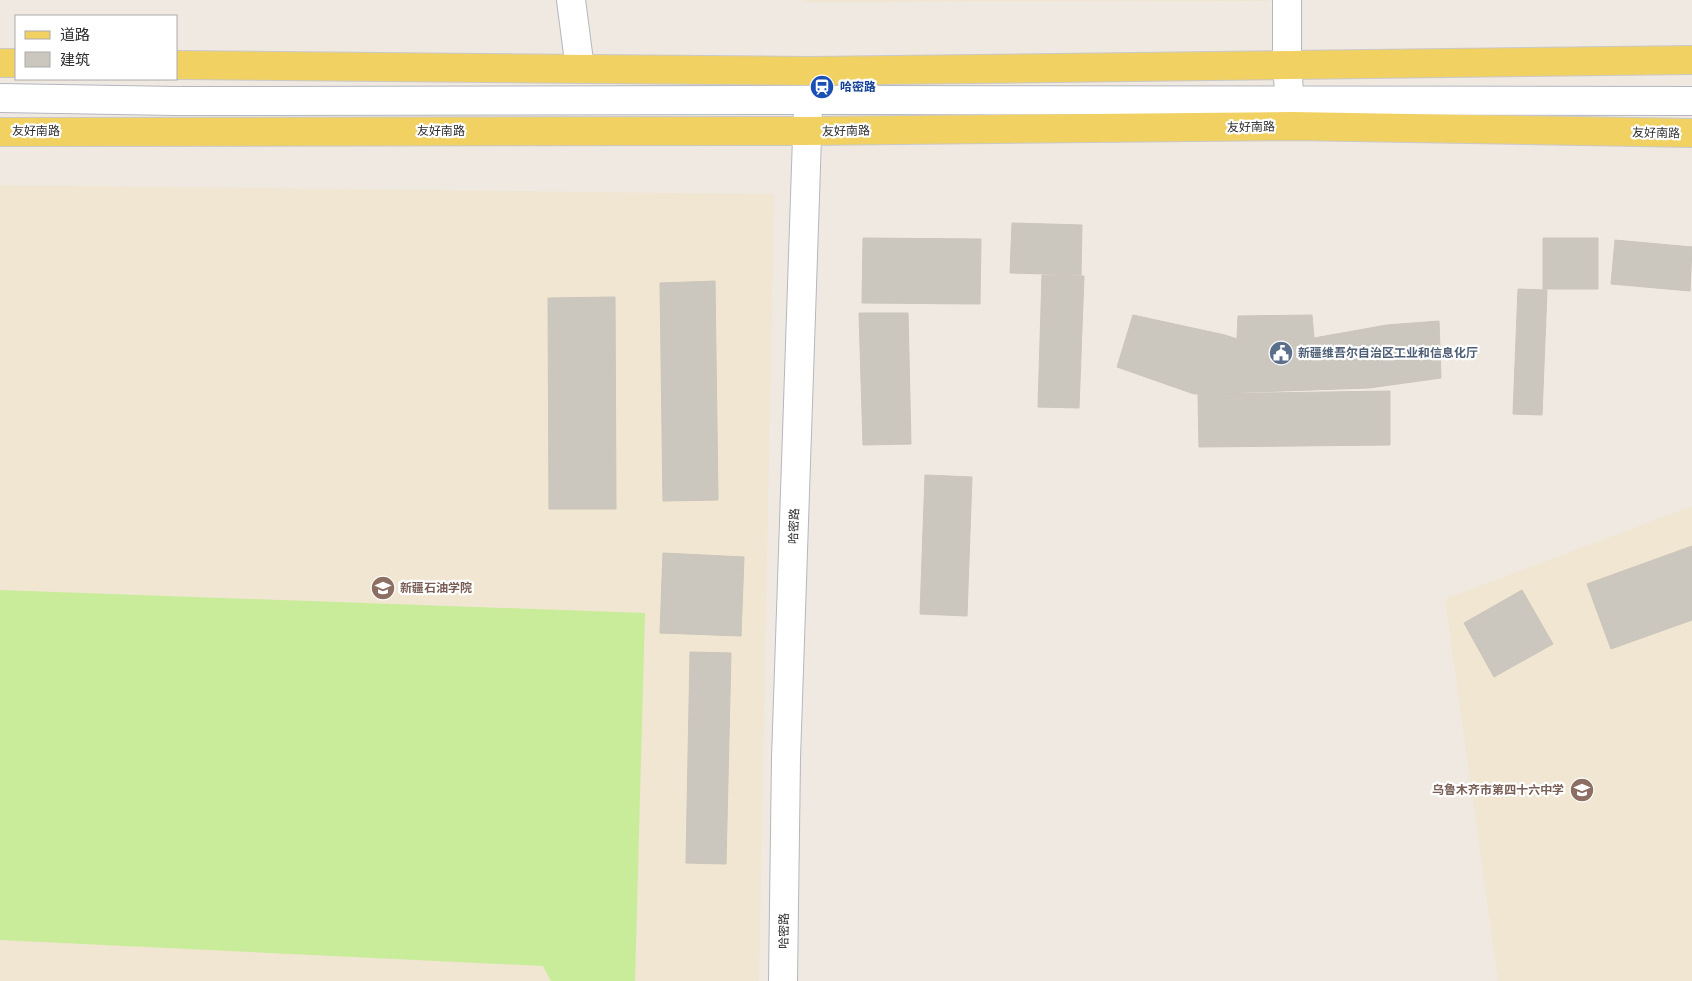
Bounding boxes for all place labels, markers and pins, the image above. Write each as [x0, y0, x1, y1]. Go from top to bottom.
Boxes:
station icon: 哈密路 [809, 74, 835, 100]
place label: 哈密路 [840, 80, 876, 94]
public building icon: 新疆维吾尔自治区工业和信息化厅 [1268, 340, 1294, 366]
place label: 新疆维吾尔自治区工业和信息化厅 [1298, 346, 1478, 360]
school or university icon: 新疆石油学院 [370, 575, 396, 601]
place label: 新疆石油学院 [400, 581, 472, 595]
school or university icon: 乌鲁木齐市第四十六中学 [1569, 777, 1595, 803]
place label: 乌鲁木齐市第四十六中学 [1432, 783, 1564, 797]

